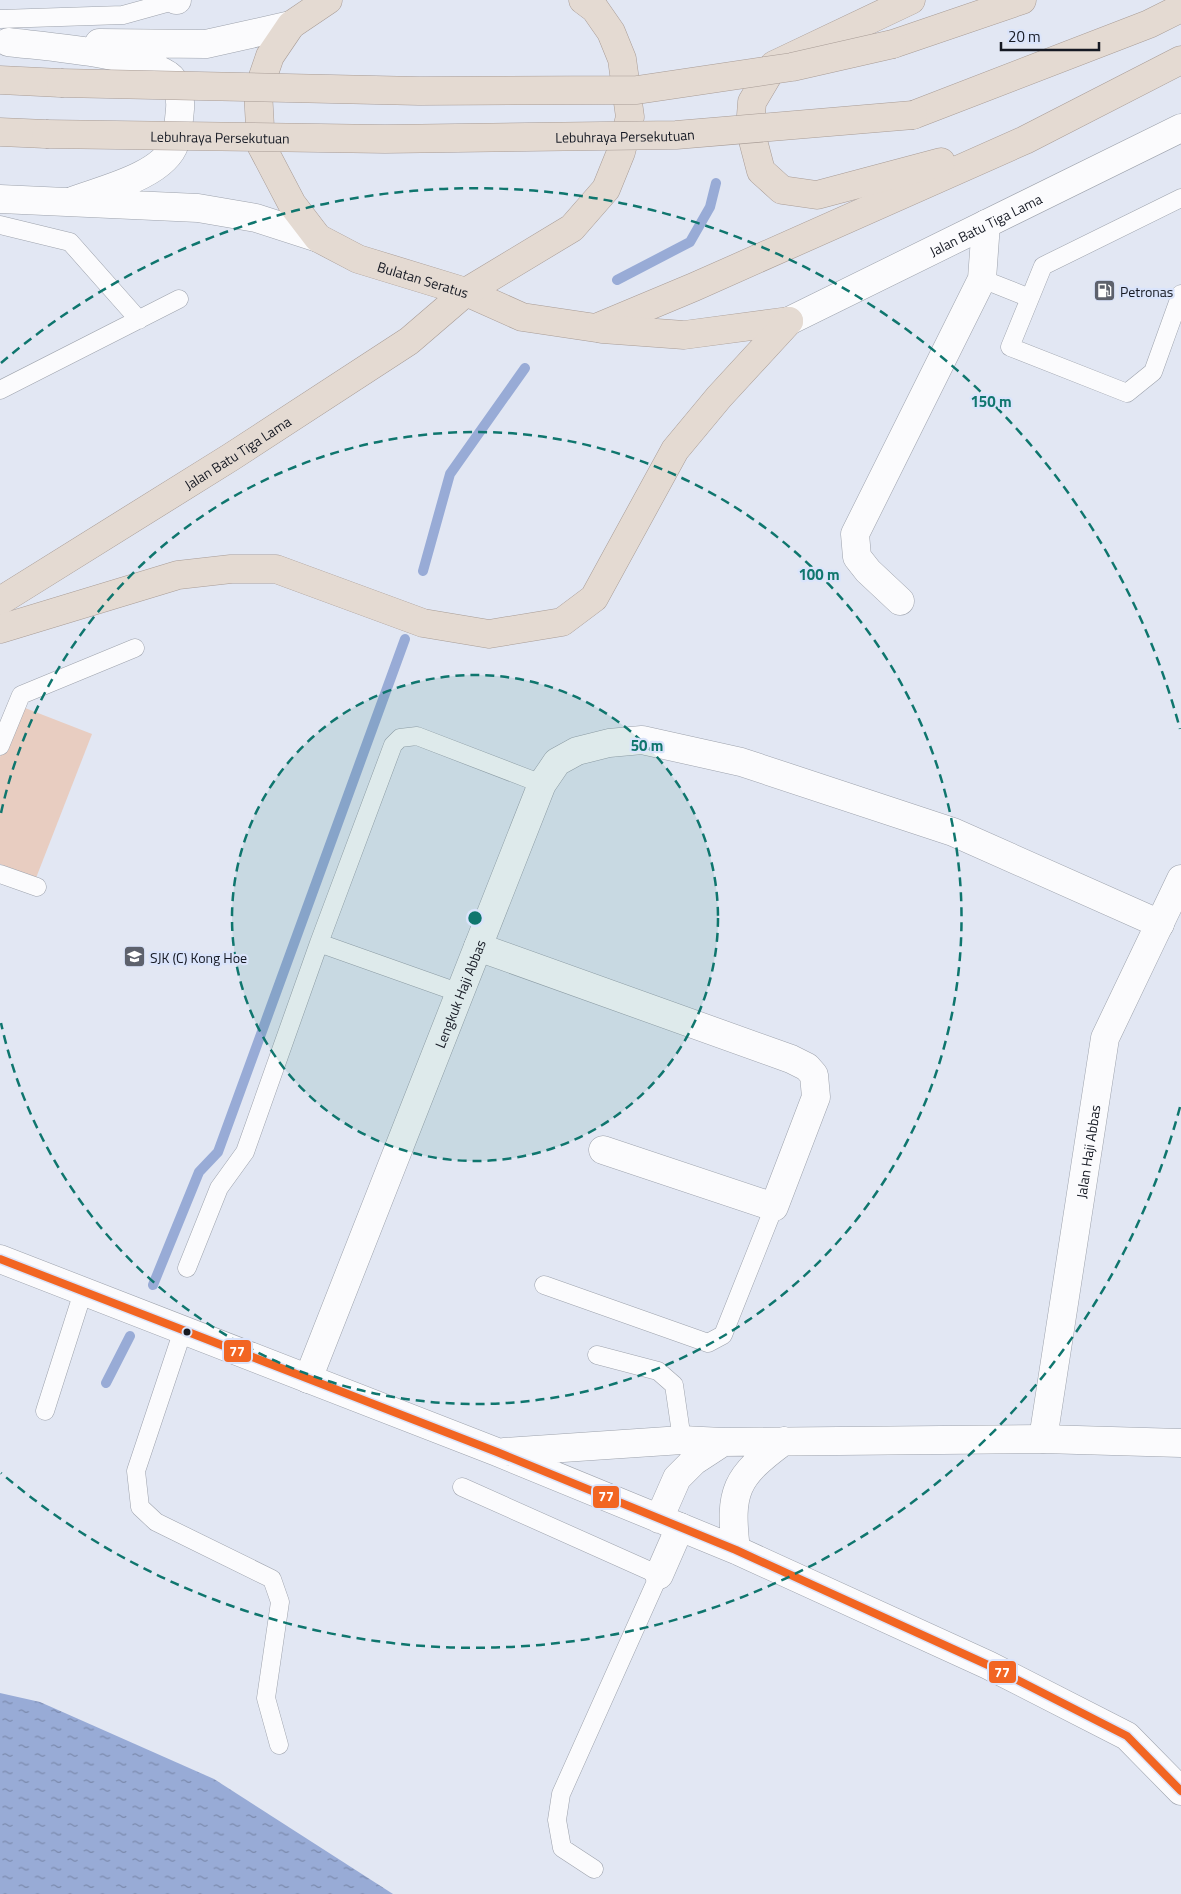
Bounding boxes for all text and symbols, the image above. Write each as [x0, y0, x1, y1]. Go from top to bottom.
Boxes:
scale bar [1001, 20, 1098, 52]
text: 20 m [1008, 25, 1041, 48]
street label: Lebuhraya Persekutuan [555, 123, 695, 147]
street label: Lebuhraya Persekutuan [150, 125, 290, 148]
street label: Jalan Batu Tiga Lama [926, 188, 1045, 261]
street label: Bulatan Seratus [375, 255, 471, 303]
fuel station icon: Petronas [1092, 279, 1116, 303]
place label: Petronas [1120, 281, 1173, 302]
text: 150 m [970, 390, 1012, 413]
street label: Jalan Batu Tiga Lama [180, 410, 295, 494]
text: 100 m [798, 563, 840, 586]
text: 50 m [631, 734, 663, 757]
centre of rings [466, 909, 484, 927]
street label: Lengkuk Haji Abbas [429, 936, 490, 1051]
school or university icon: SJK (C) Kong Hoe [122, 945, 146, 969]
place label: SJK (C) Kong Hoe [150, 947, 247, 968]
street label: Jalan Haji Abbas [1070, 1103, 1105, 1200]
unlabelled marker [182, 1327, 192, 1337]
line badge: 77 [223, 1339, 252, 1363]
text: 77 [229, 1340, 245, 1361]
line badge: 77 [592, 1485, 620, 1509]
text: 77 [598, 1485, 614, 1506]
line badge: 77 [988, 1660, 1017, 1684]
text: 77 [994, 1661, 1010, 1682]

